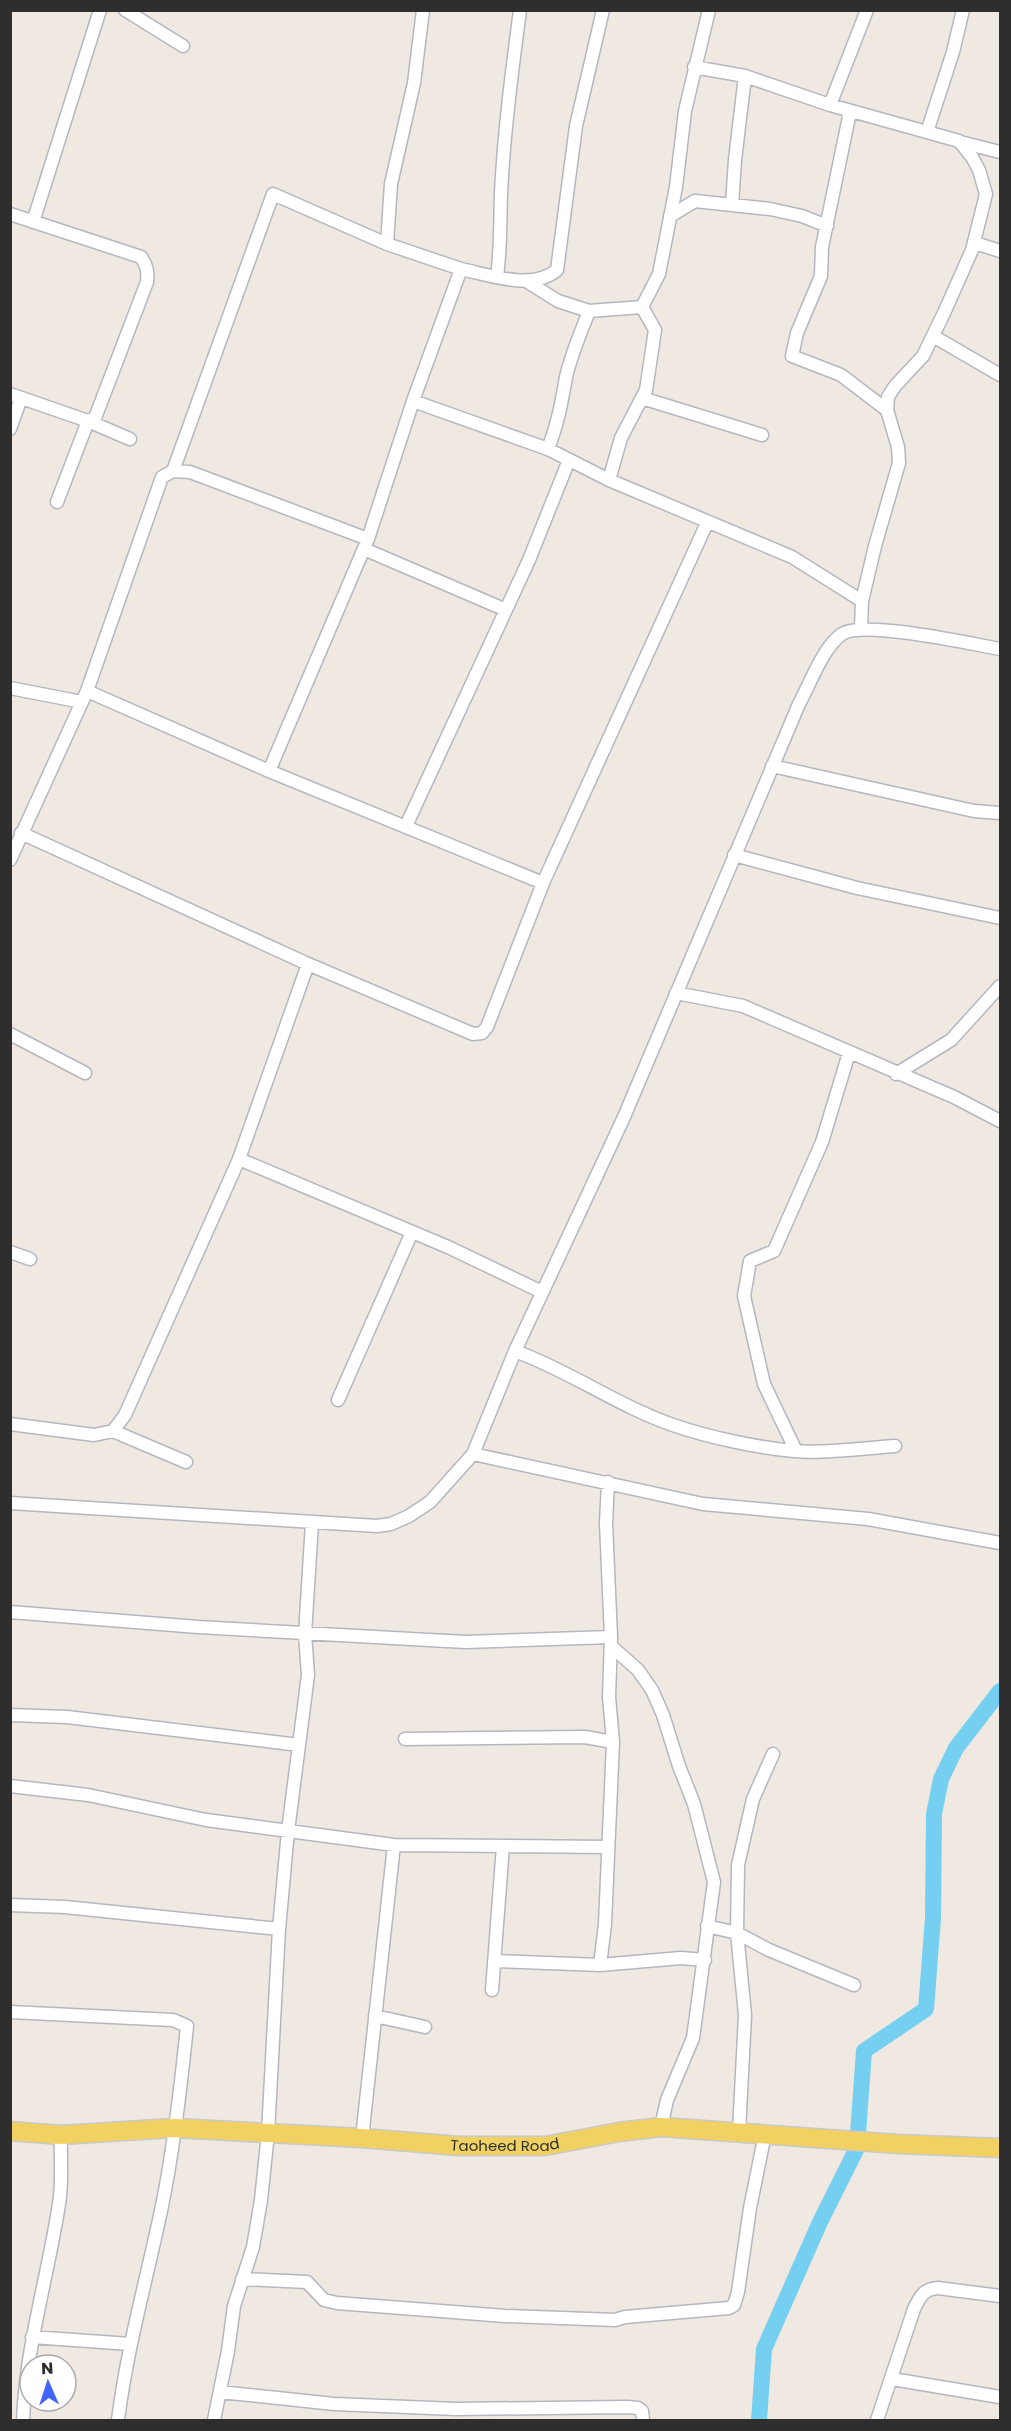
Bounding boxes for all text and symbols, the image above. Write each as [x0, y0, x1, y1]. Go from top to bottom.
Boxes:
street label: Taoheed Road [450, 2132, 561, 2156]
north arrow [18, 2353, 78, 2413]
text: N [41, 2357, 54, 2380]

